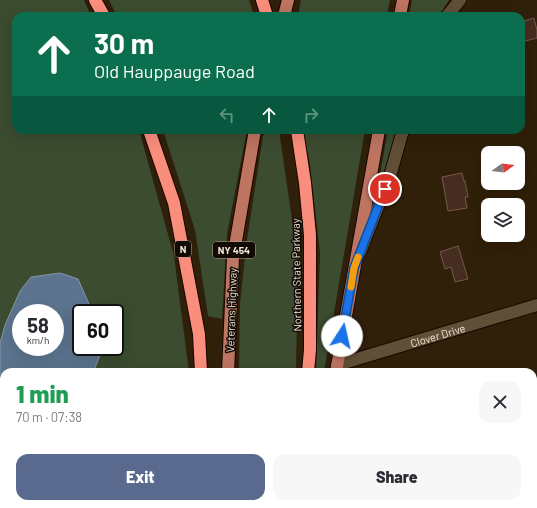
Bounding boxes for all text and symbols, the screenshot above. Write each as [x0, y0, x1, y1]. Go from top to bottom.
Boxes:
text: 30 m [94, 26, 154, 60]
icon: ahead [28, 28, 80, 80]
text: Old Hauppauge Road [94, 60, 255, 82]
icon: left [216, 104, 238, 126]
icon: ahead [258, 104, 280, 126]
icon: right [300, 104, 322, 126]
north arrow [481, 146, 525, 190]
map controls [481, 146, 525, 242]
pin [368, 172, 402, 206]
icon: arrive [374, 178, 396, 200]
button: layers [481, 198, 525, 242]
street label: Northern State Parkway [289, 218, 303, 332]
road number: N [175, 241, 191, 257]
road number: NY 454 [213, 242, 255, 258]
street label: Veterans Highway [223, 267, 239, 353]
speed limit sign: 60 [72, 304, 124, 356]
text: 58 [27, 313, 49, 337]
position arrow [321, 315, 363, 357]
street label: Clover Drive [409, 320, 467, 349]
text: km/h [27, 334, 49, 346]
text: 1 min [16, 379, 69, 408]
button: close [479, 381, 521, 423]
text: 70 m · 07:38 [16, 409, 82, 425]
button: Exit [16, 454, 265, 500]
button: Share [273, 454, 521, 500]

